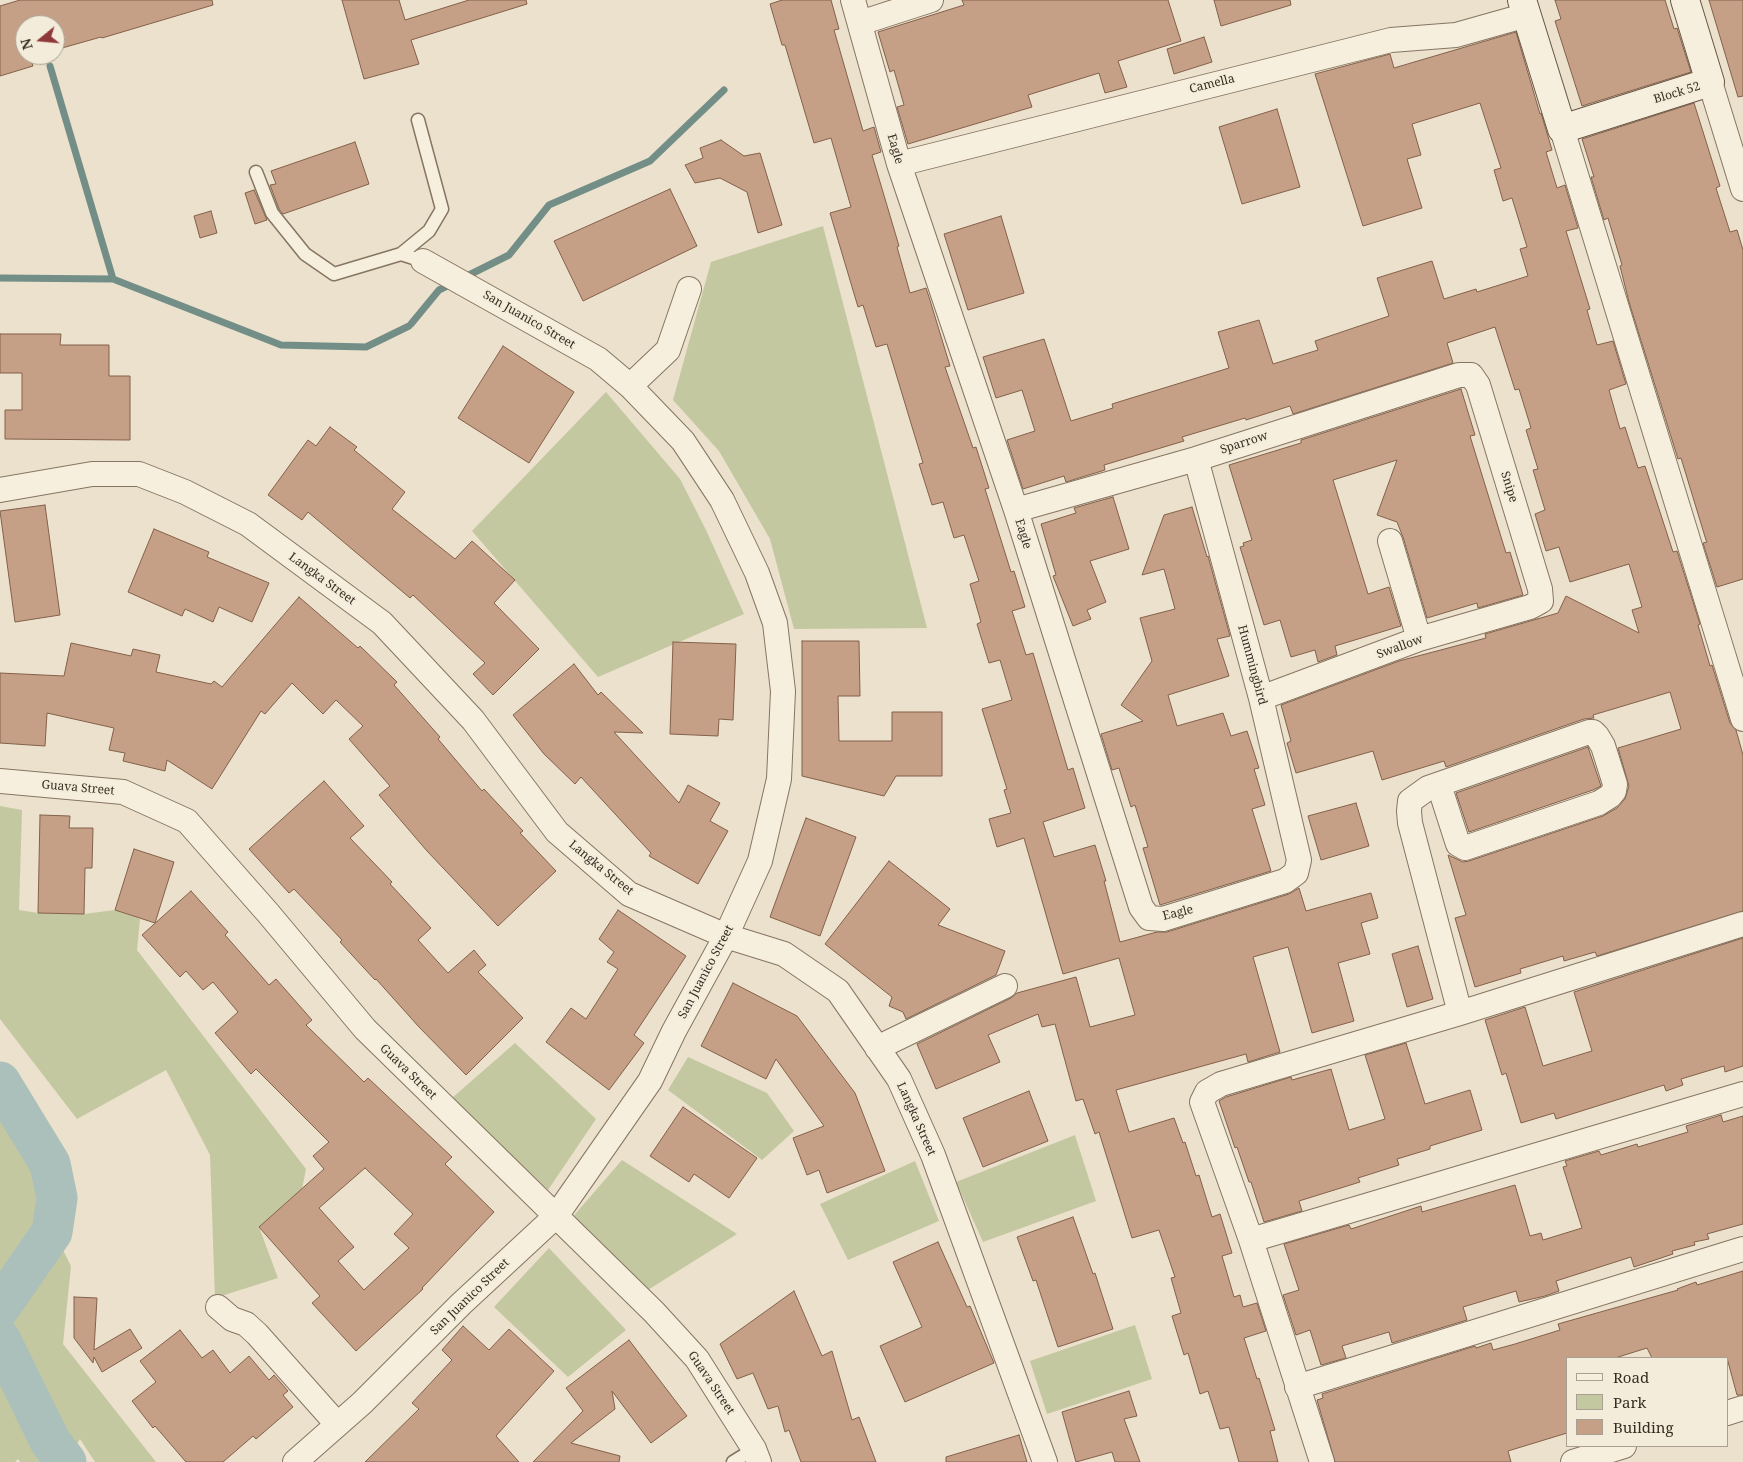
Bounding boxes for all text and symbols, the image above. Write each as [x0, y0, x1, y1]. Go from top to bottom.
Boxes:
north arrow [15, 15, 65, 65]
text: N [15, 36, 37, 52]
street label: Camella [1188, 71, 1236, 97]
street label: Block 52 [1652, 79, 1702, 107]
street label: Eagle [884, 132, 906, 166]
street label: San Juanico Street [480, 288, 578, 352]
street label: Sparrow [1218, 429, 1270, 457]
street label: Snipe [1497, 470, 1521, 504]
street label: Eagle [1012, 517, 1034, 551]
street label: Langka Street [286, 550, 358, 608]
street label: Hummingbird [1234, 623, 1270, 707]
street label: Swallow [1375, 632, 1425, 662]
street label: Guava Street [41, 778, 115, 798]
street label: Langka Street [566, 838, 636, 898]
street label: Eagle [1161, 902, 1195, 924]
street label: San Juanico Street [675, 923, 737, 1021]
street label: Guava Street [377, 1041, 439, 1103]
street label: Langka Street [893, 1080, 939, 1158]
street label: San Juanico Street [428, 1256, 512, 1338]
street label: Guava Street [685, 1349, 737, 1417]
legend [1566, 1357, 1728, 1447]
text: Road [1613, 1367, 1649, 1387]
text: Park [1613, 1392, 1646, 1412]
text: Building [1613, 1417, 1674, 1437]

